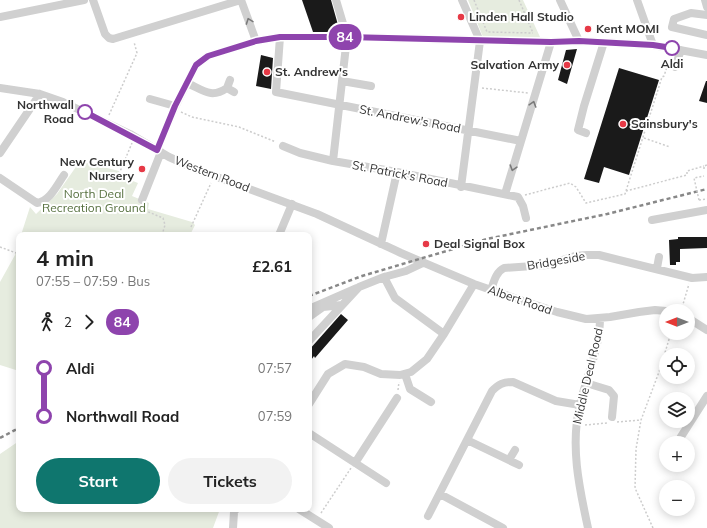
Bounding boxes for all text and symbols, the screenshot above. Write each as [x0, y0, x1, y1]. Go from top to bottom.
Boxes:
place label: Linden Hall Studio [469, 9, 574, 24]
marker: Linden Hall Studio [456, 12, 466, 22]
one-way arrow [245, 17, 253, 24]
place label: Kent MOMI [596, 21, 659, 36]
line badge: 84 [327, 24, 363, 50]
marker: Kent MOMI [583, 24, 593, 34]
text: 84 [337, 28, 353, 46]
marker: Aldi [664, 40, 680, 56]
place label: Aldi [661, 56, 683, 71]
place label: Salvation Army [471, 57, 559, 72]
marker: Salvation Army [562, 60, 572, 70]
place label: St. Andrew's [275, 64, 348, 79]
marker: St. Andrew's [262, 67, 272, 77]
place label: Northwall Road [17, 97, 74, 126]
street label: St. Andrew's Road [358, 101, 462, 136]
one-way arrow [528, 101, 537, 108]
marker: Northwall Road [77, 104, 93, 120]
place label: Sainsbury's [631, 116, 698, 131]
marker: Sainsbury's [618, 119, 628, 129]
street label: Western Road [172, 152, 252, 195]
place label: New Century Nursery [60, 154, 134, 183]
street label: St. Patrick's Road [351, 157, 449, 190]
marker: New Century Nursery [137, 164, 147, 174]
one-way arrow [509, 164, 518, 171]
park label: North Deal Recreation Ground [42, 186, 146, 215]
place label: Deal Signal Box [434, 236, 525, 251]
marker: Deal Signal Box [421, 239, 431, 249]
text: 4 min [36, 244, 94, 272]
street label: Bridgeside [526, 248, 586, 273]
text: £2.61 [252, 257, 292, 276]
text: 07:55 – 07:59 · Bus [36, 273, 150, 289]
street label: Albert Road [486, 282, 554, 317]
north arrow [659, 304, 695, 340]
map controls [659, 304, 695, 516]
icon: walk [36, 311, 58, 333]
icon: forward [78, 311, 100, 333]
text: 84 [114, 313, 131, 331]
text: 2 [64, 314, 72, 330]
street label: Middle Deal Road [569, 326, 606, 425]
button: locate [659, 348, 695, 384]
text: Aldi [66, 359, 94, 378]
text: 07:57 [258, 360, 292, 376]
button: layers [659, 392, 695, 428]
text: Northwall Road [66, 407, 179, 426]
text: 07:59 [258, 408, 292, 424]
button: + [659, 436, 695, 472]
button: Start [36, 458, 160, 504]
button: Tickets [168, 458, 292, 504]
button: − [659, 480, 695, 516]

